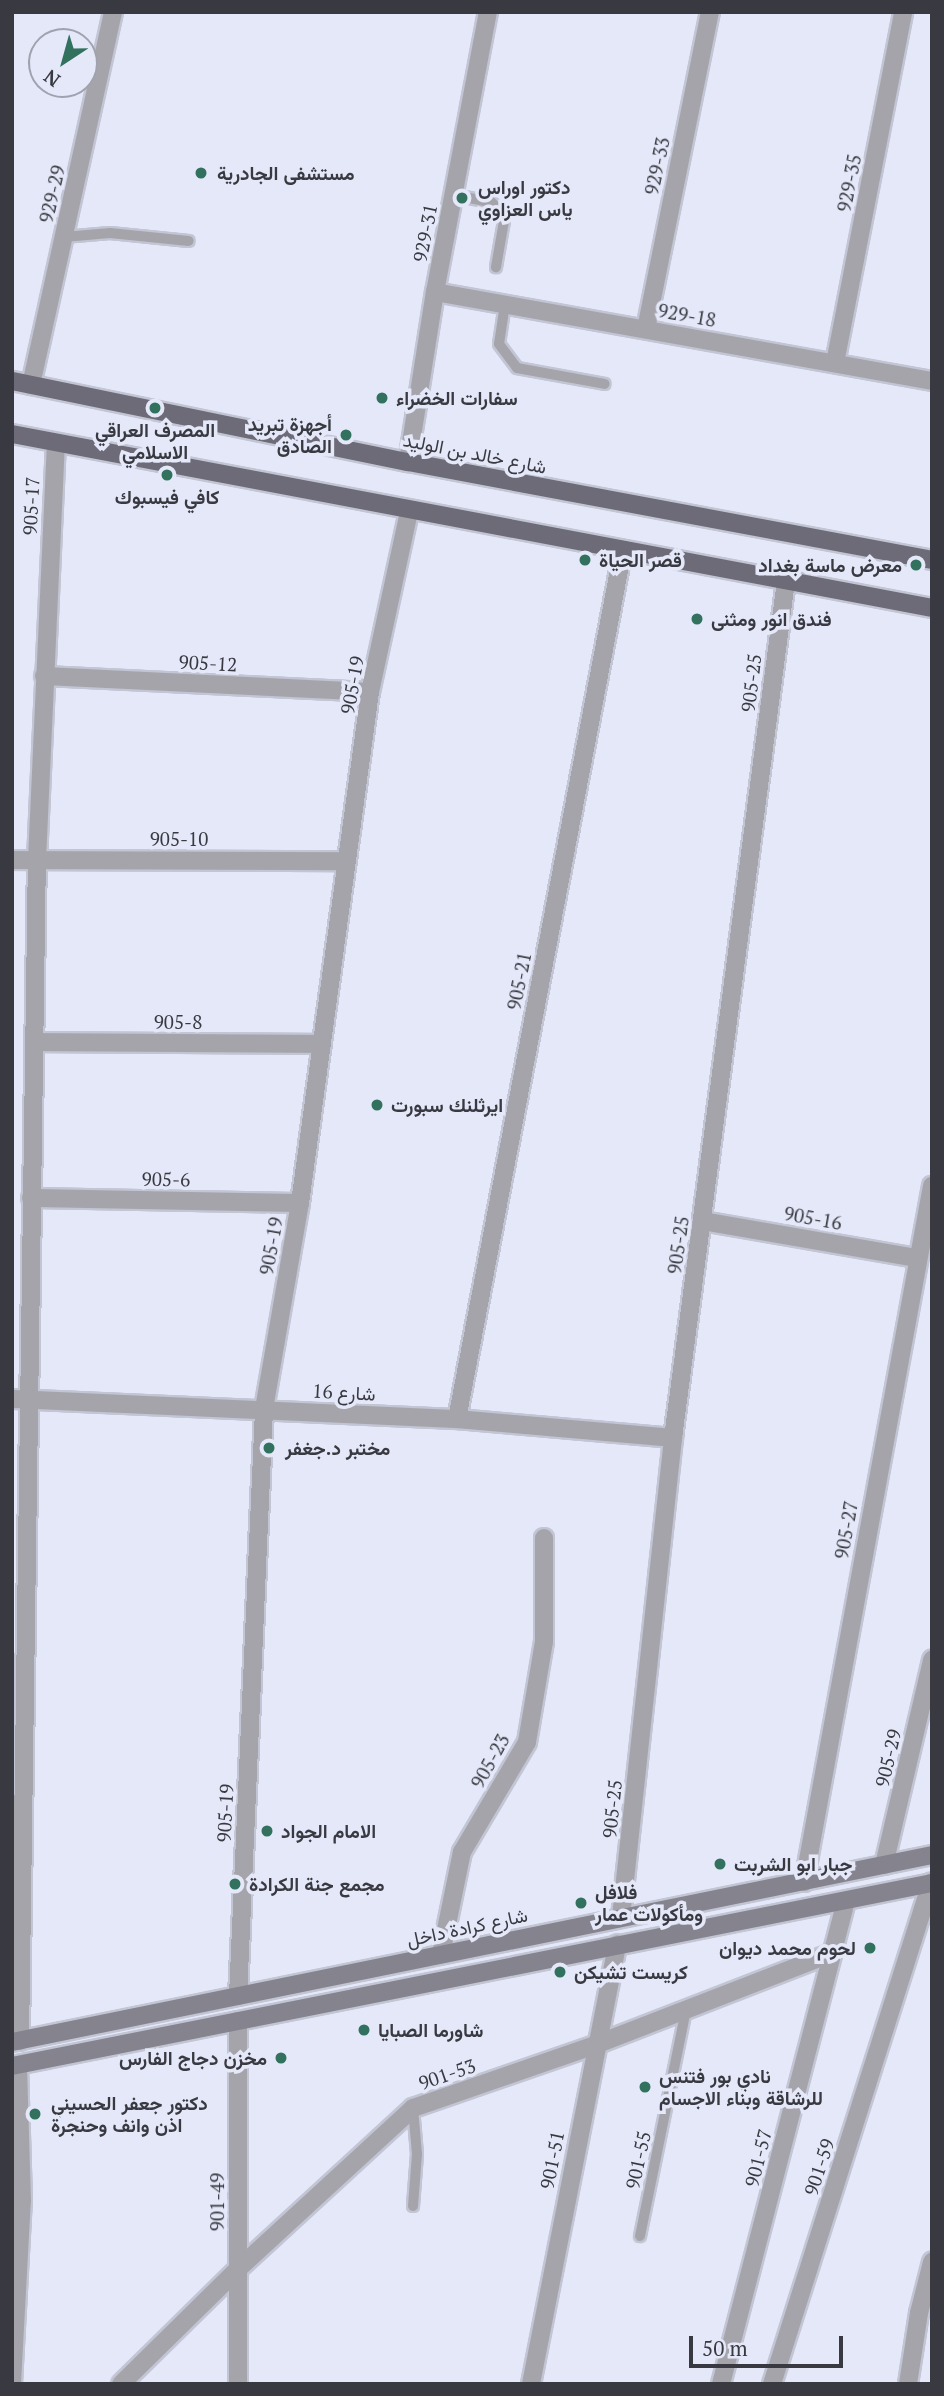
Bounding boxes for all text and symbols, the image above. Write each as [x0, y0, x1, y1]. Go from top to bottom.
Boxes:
north arrow [28, 28, 98, 98]
text: N [38, 64, 65, 93]
street label: 929-33 [640, 135, 674, 197]
street label: 929-35 [832, 152, 866, 214]
place label: مستشفى الجادرية [217, 162, 355, 184]
street label: 929-29 [34, 163, 70, 225]
marker: مستشفى الجادرية [191, 163, 211, 183]
place label: دكتور اوراس ياس العزاوي [478, 176, 572, 220]
marker: دكتور اوراس ياس العزاوي [452, 188, 472, 208]
street label: 929-31 [408, 202, 442, 264]
street label: 929-18 [656, 299, 718, 331]
place label: سفارات الخضراء [396, 387, 518, 409]
marker: سفارات الخضراء [374, 390, 390, 406]
marker: المصرف العراقي الاسلامي [147, 400, 163, 416]
place label: أجهزة تبريد الصادق [248, 413, 332, 457]
place label: المصرف العراقي الاسلامي [95, 419, 215, 463]
marker: أجهزة تبريد الصادق [338, 427, 354, 443]
street label: شارع خالد بن الوليد [401, 428, 549, 478]
marker: كافي فيسبوك [159, 467, 175, 483]
street label: 905-17 [18, 476, 44, 536]
place label: كافي فيسبوك [115, 486, 219, 508]
place label: قصر الحياة [599, 549, 682, 571]
marker: قصر الحياة [577, 552, 593, 568]
place label: معرض ماسة بغداد [758, 554, 902, 576]
marker: معرض ماسة بغداد [908, 557, 924, 573]
place label: فندق انور ومثنى [711, 608, 832, 630]
marker: فندق انور ومثنى [689, 611, 705, 627]
street label: 905-12 [178, 650, 238, 676]
street label: 905-25 [736, 652, 766, 714]
street label: 905-19 [336, 654, 368, 716]
street label: 905-10 [150, 828, 208, 850]
street label: 905-21 [502, 950, 536, 1012]
street label: 905-8 [154, 1011, 202, 1033]
place label: ايرثلنك سبورت [391, 1094, 503, 1116]
marker: ايرثلنك سبورت [369, 1097, 385, 1113]
street label: 905-6 [142, 1167, 190, 1191]
street label: 905-16 [782, 1202, 844, 1234]
street label: 905-25 [663, 1214, 693, 1276]
street label: 905-19 [255, 1215, 287, 1277]
street label: شارع 16 [312, 1379, 376, 1405]
place label: مختبر د.جغفر [285, 1437, 390, 1459]
marker: مختبر د.جغفر [259, 1438, 279, 1458]
street label: 905-27 [830, 1499, 862, 1561]
street label: 905-29 [870, 1727, 906, 1789]
street label: 905-23 [466, 1730, 514, 1792]
street label: 905-25 [598, 1779, 626, 1839]
street label: 905-19 [212, 1783, 238, 1843]
place label: الامام الجواد [281, 1820, 376, 1842]
marker: الامام الجواد [259, 1823, 275, 1839]
place label: جبار ابو الشربت [734, 1853, 853, 1875]
marker: جبار ابو الشربت [712, 1856, 728, 1872]
place label: مجمع جنة الكرادة [249, 1873, 385, 1895]
marker: مجمع جنة الكرادة [227, 1876, 243, 1892]
place label: فلافل ومأكولات عمار [595, 1881, 703, 1925]
marker: فلافل ومأكولات عمار [573, 1895, 589, 1911]
street label: شارع كرادة داخل [404, 1903, 530, 1951]
place label: لحوم محمد ديوان [719, 1937, 856, 1959]
marker: لحوم محمد ديوان [862, 1940, 878, 1956]
place label: كريست تشيكن [574, 1961, 688, 1983]
marker: كريست تشيكن [552, 1964, 568, 1980]
place label: شاورما الصبايا [378, 2019, 483, 2041]
marker: شاورما الصبايا [356, 2022, 372, 2038]
place label: مخزن دجاج الفارس [119, 2047, 267, 2069]
marker: مخزن دجاج الفارس [273, 2050, 289, 2066]
street label: 901-53 [416, 2054, 478, 2094]
place label: نادي بور فتنس للرشاقة وبناء الاجسام [659, 2065, 823, 2109]
marker: نادي بور فتنس للرشاقة وبناء الاجسام [637, 2079, 653, 2095]
place label: دكتور جعفر الحسيني اذن وانف وحنجرة [51, 2092, 208, 2136]
marker: دكتور جعفر الحسيني اذن وانف وحنجرة [25, 2104, 45, 2124]
street label: 901-57 [740, 2127, 776, 2189]
street label: 901-51 [535, 2129, 569, 2191]
street label: 901-55 [621, 2129, 655, 2191]
street label: 901-59 [799, 2136, 839, 2198]
street label: 901-49 [206, 2173, 228, 2231]
scale bar [692, 2322, 846, 2366]
text: 50 m [702, 2334, 748, 2362]

